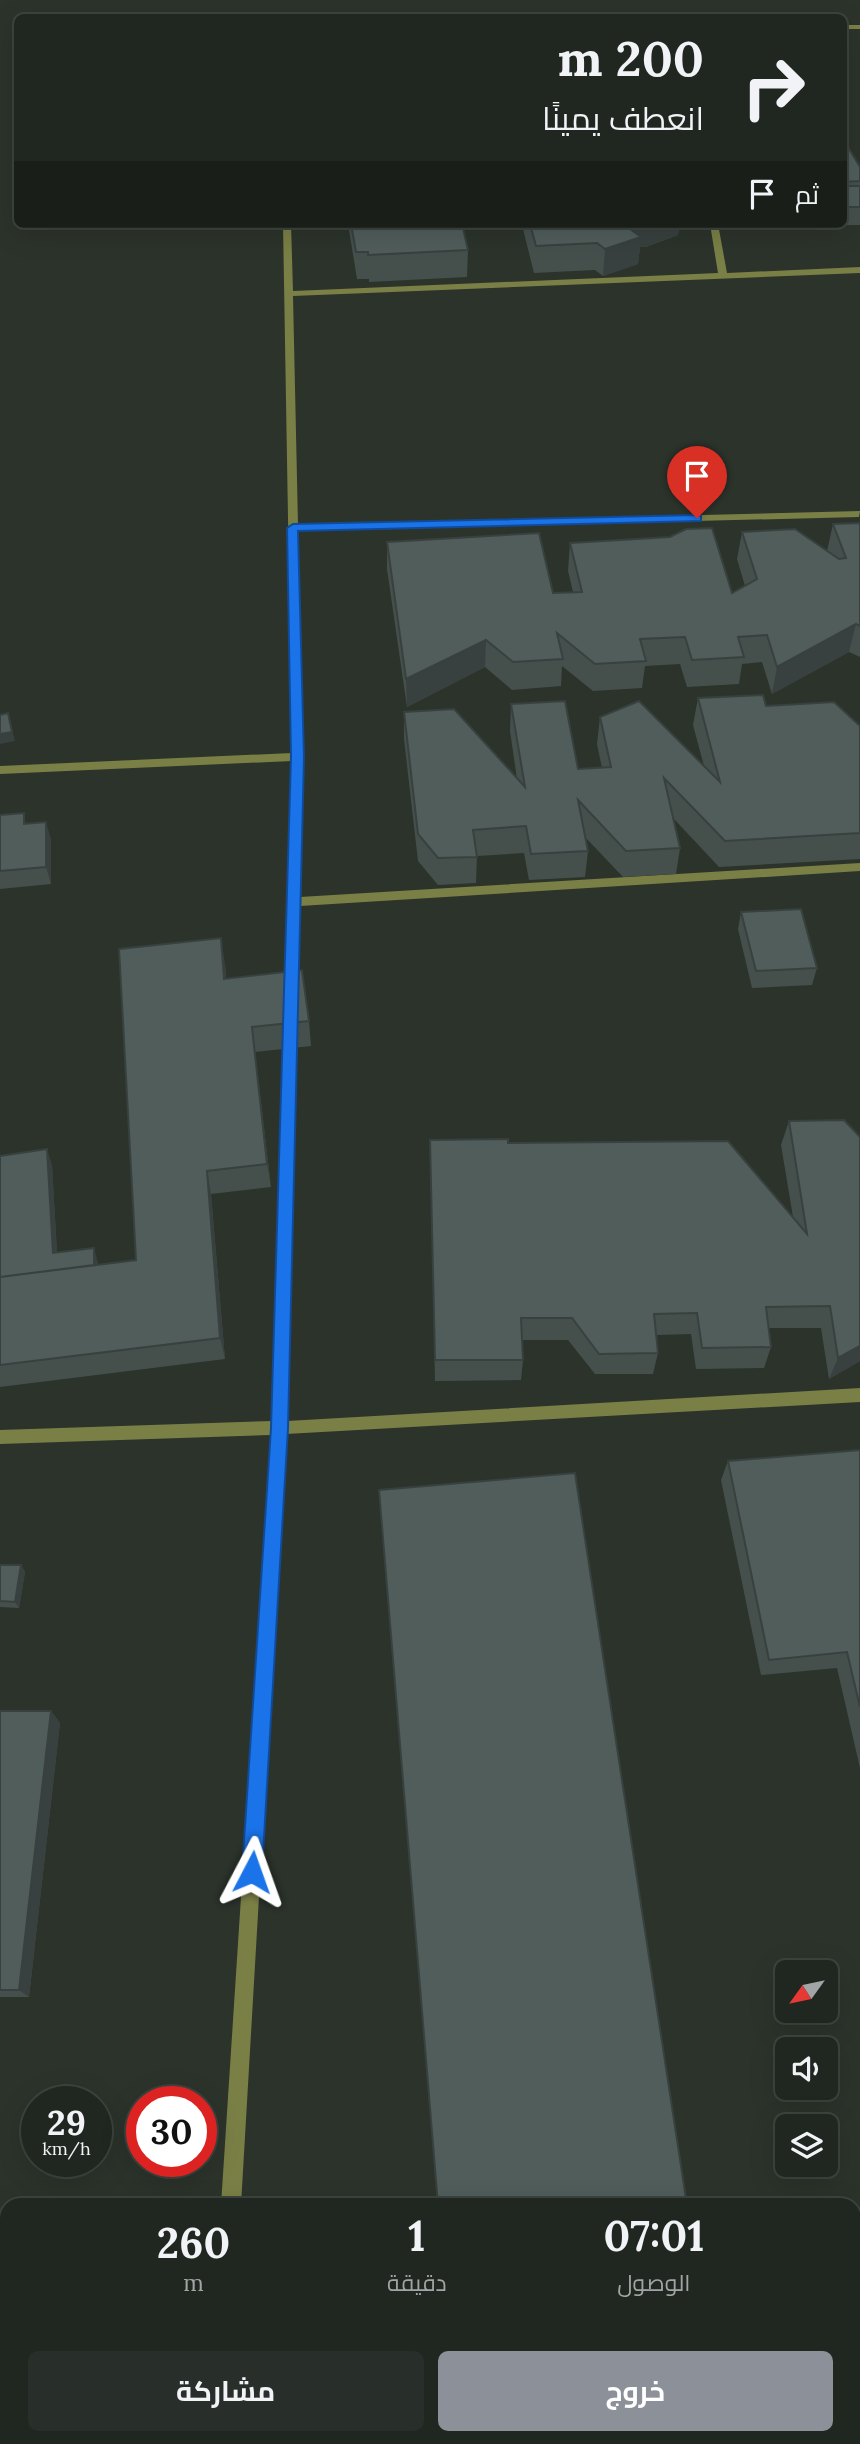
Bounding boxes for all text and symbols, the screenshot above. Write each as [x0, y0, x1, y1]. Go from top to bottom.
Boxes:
text: 200 m [558, 27, 704, 89]
icon: right [728, 42, 819, 133]
text: انعطف يمينًا [542, 98, 704, 139]
icon: arrive [743, 175, 781, 213]
text: ثم [795, 178, 819, 211]
pin [667, 446, 727, 518]
icon: arrive [678, 457, 716, 495]
position arrow [215, 1835, 289, 1909]
north arrow [775, 1960, 838, 2023]
map controls [775, 1960, 838, 2177]
button: sound [775, 2037, 838, 2100]
speed limit sign: 30 [126, 2086, 217, 2177]
text: 29 [47, 2100, 86, 2145]
button: layers [775, 2114, 838, 2177]
text: km/h [42, 2137, 91, 2160]
text: 1 [408, 2209, 425, 2263]
text: 07:01 [604, 2209, 704, 2263]
text: 260 [157, 2216, 230, 2270]
text: m [183, 2268, 204, 2297]
text: دقيقة [387, 2268, 447, 2297]
text: الوصول [617, 2268, 691, 2297]
button: مشاركة [28, 2351, 424, 2431]
button: خروج [438, 2351, 833, 2431]

